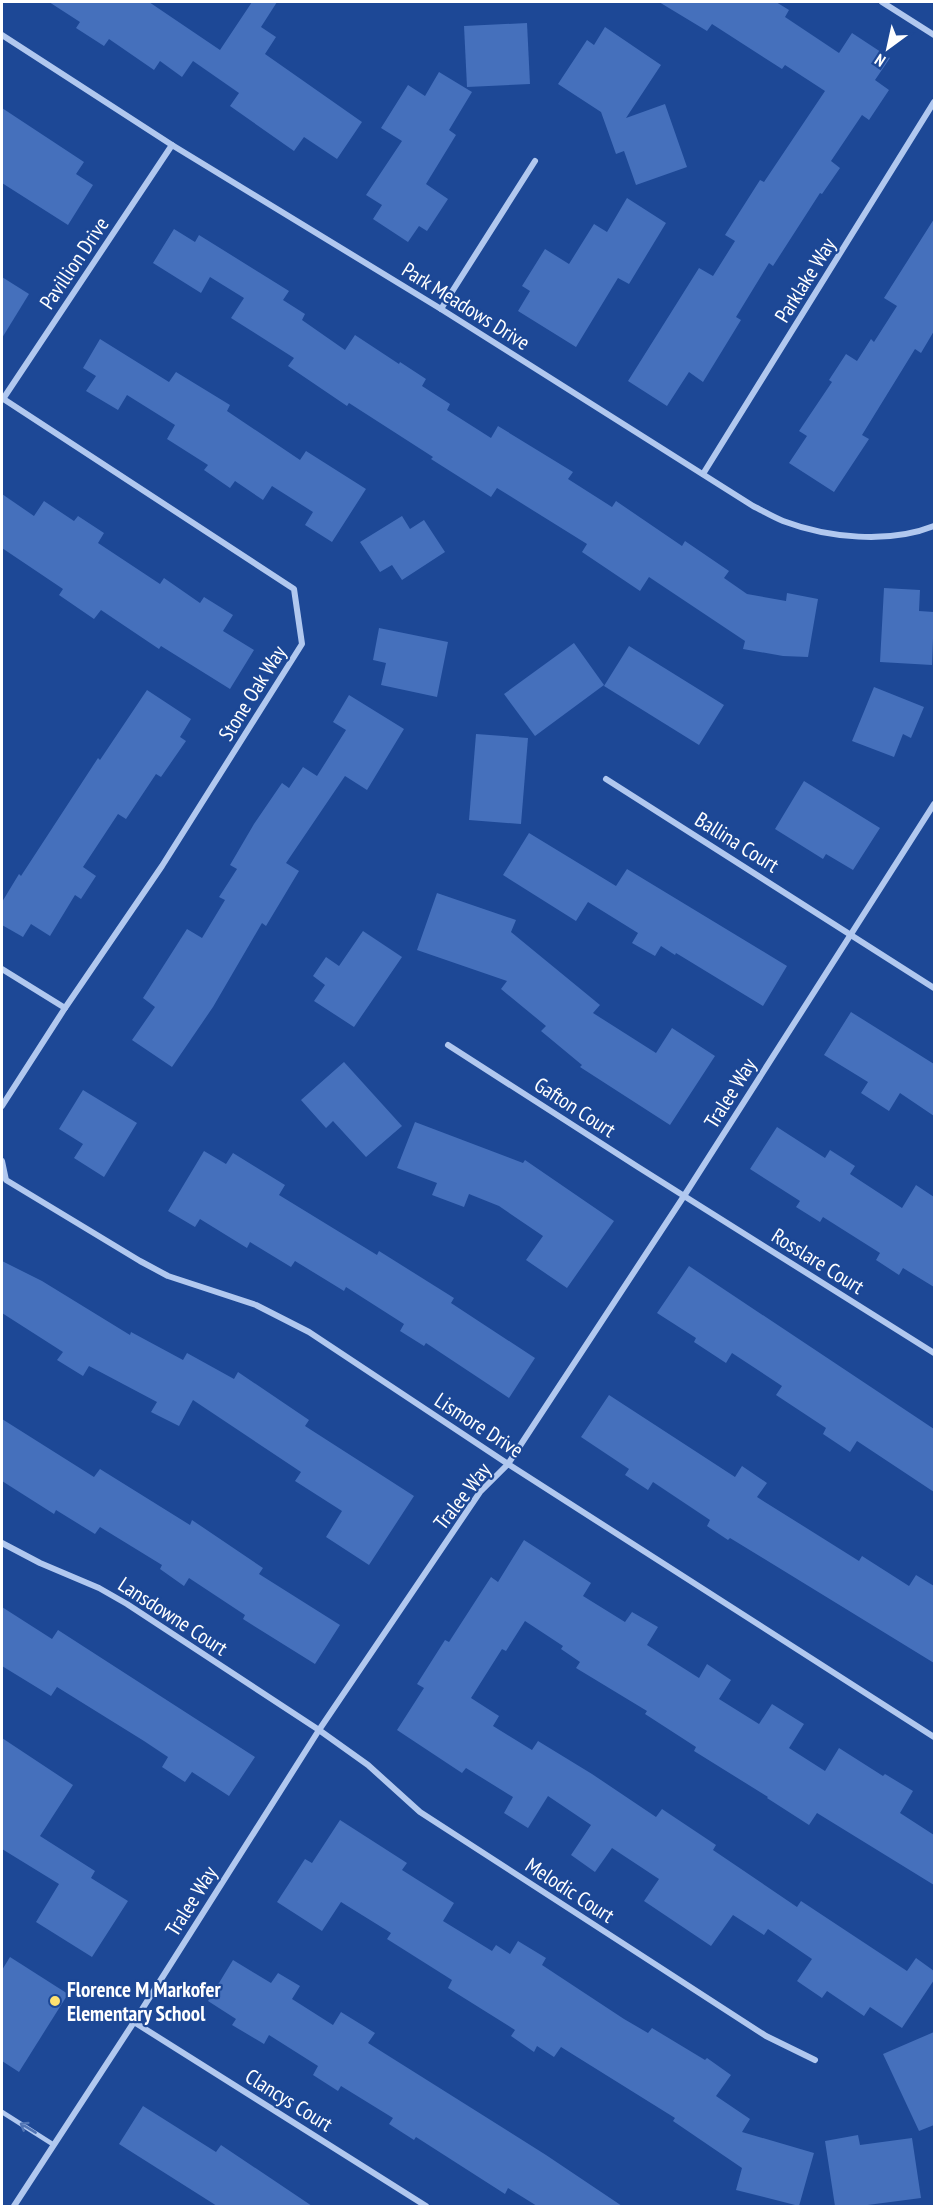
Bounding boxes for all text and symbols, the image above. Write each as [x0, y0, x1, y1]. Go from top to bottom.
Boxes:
north arrow [858, 18, 918, 78]
text: N [871, 50, 889, 71]
street label: Pavillion Drive [33, 212, 115, 314]
street label: Parklake Way [768, 233, 842, 327]
street label: Park Meadows Drive [397, 256, 535, 356]
street label: Stone Oak Way [212, 640, 292, 746]
street label: Ballina Court [690, 806, 784, 878]
street label: Tralee Way [698, 1053, 762, 1133]
street label: Gafton Court [529, 1071, 621, 1143]
street label: Rosslare Court [767, 1222, 869, 1300]
street label: Lismore Drive [430, 1386, 528, 1464]
street label: Tralee Way [427, 1457, 497, 1535]
street label: Lansdowne Court [113, 1571, 233, 1662]
street label: Melodic Court [521, 1851, 620, 1929]
street label: Tralee Way [159, 1861, 223, 1941]
place label: Florence M Markofer Elementary School [67, 1976, 221, 2027]
marker: Florence M Markofer Elementary School [48, 1994, 62, 2008]
street label: Clancys Court [240, 2063, 338, 2138]
one-way arrow [20, 2122, 37, 2134]

